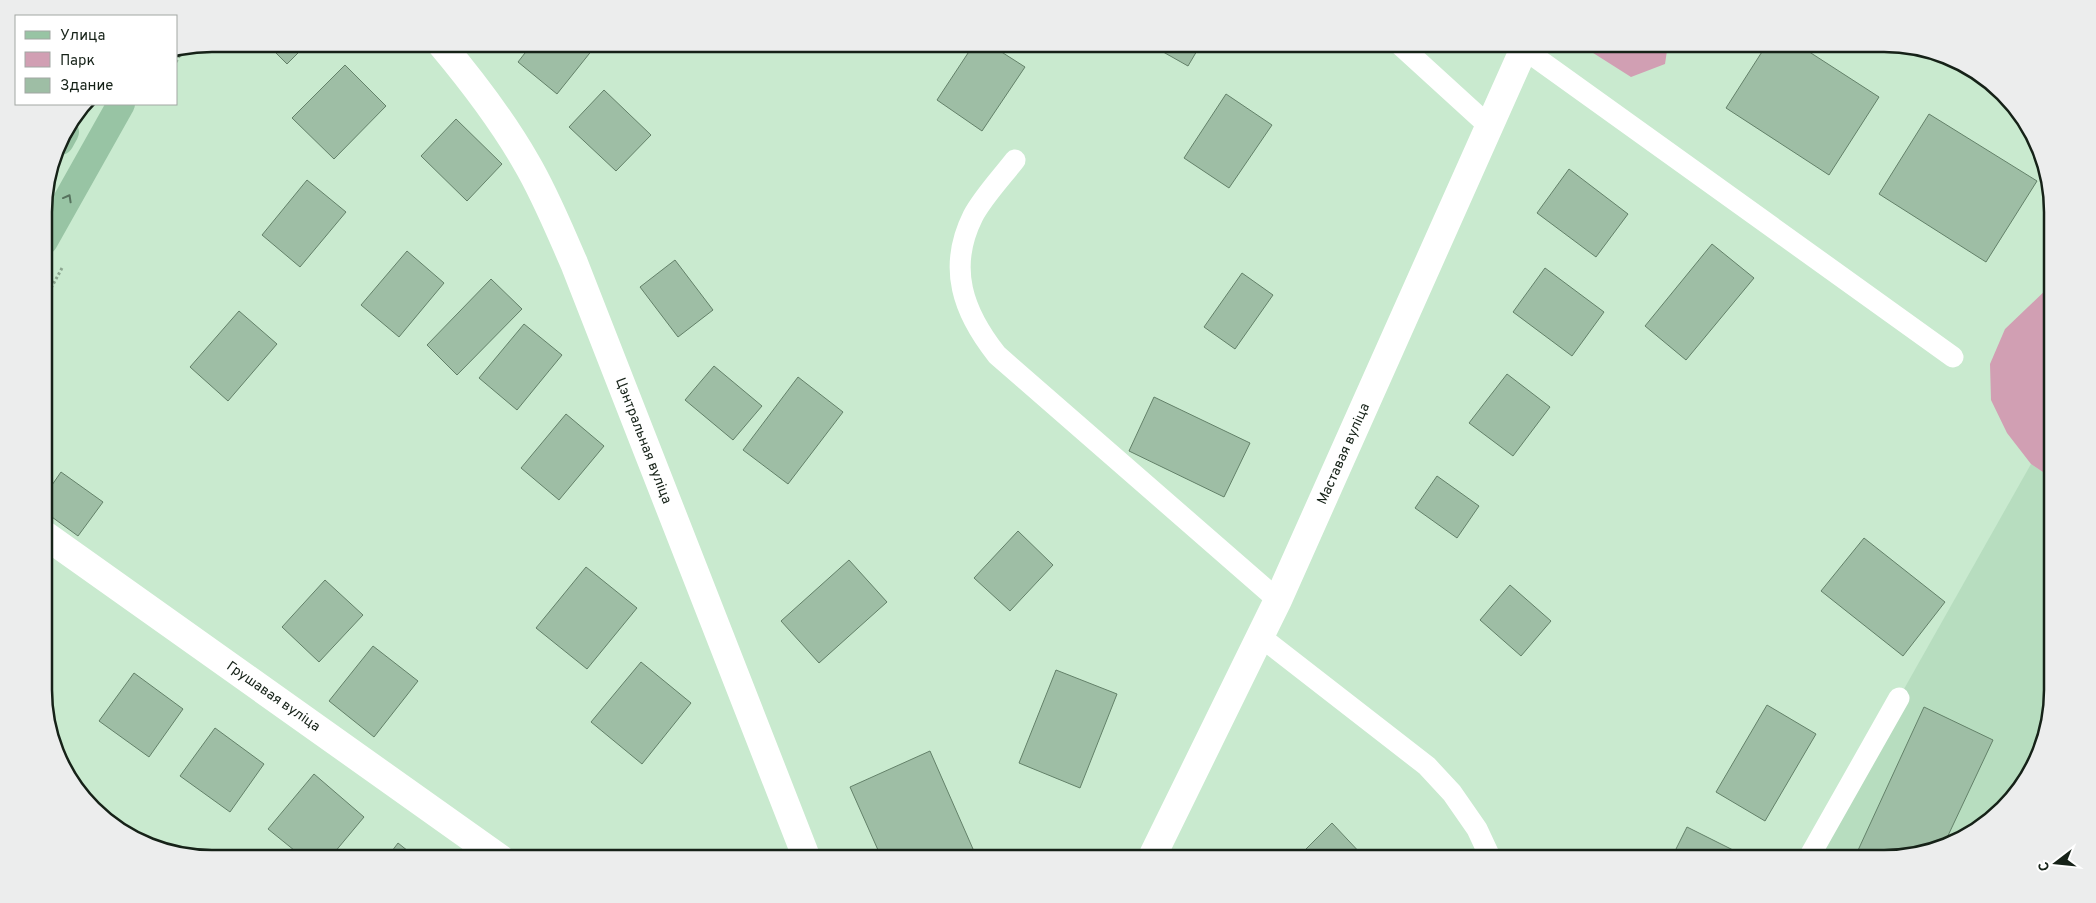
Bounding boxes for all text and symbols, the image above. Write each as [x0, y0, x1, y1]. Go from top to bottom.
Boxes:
legend [15, 15, 178, 105]
text: Улица [60, 27, 105, 46]
text: Парк [60, 52, 95, 71]
text: Здание [60, 77, 113, 96]
one-way arrow [62, 194, 72, 203]
street label: Цэнтральная вуліца [611, 375, 675, 507]
street label: Маставая вуліца [1314, 401, 1374, 507]
street label: Грушавая вуліца [223, 658, 323, 736]
north arrow [2031, 838, 2081, 888]
text: С [2036, 859, 2054, 873]

